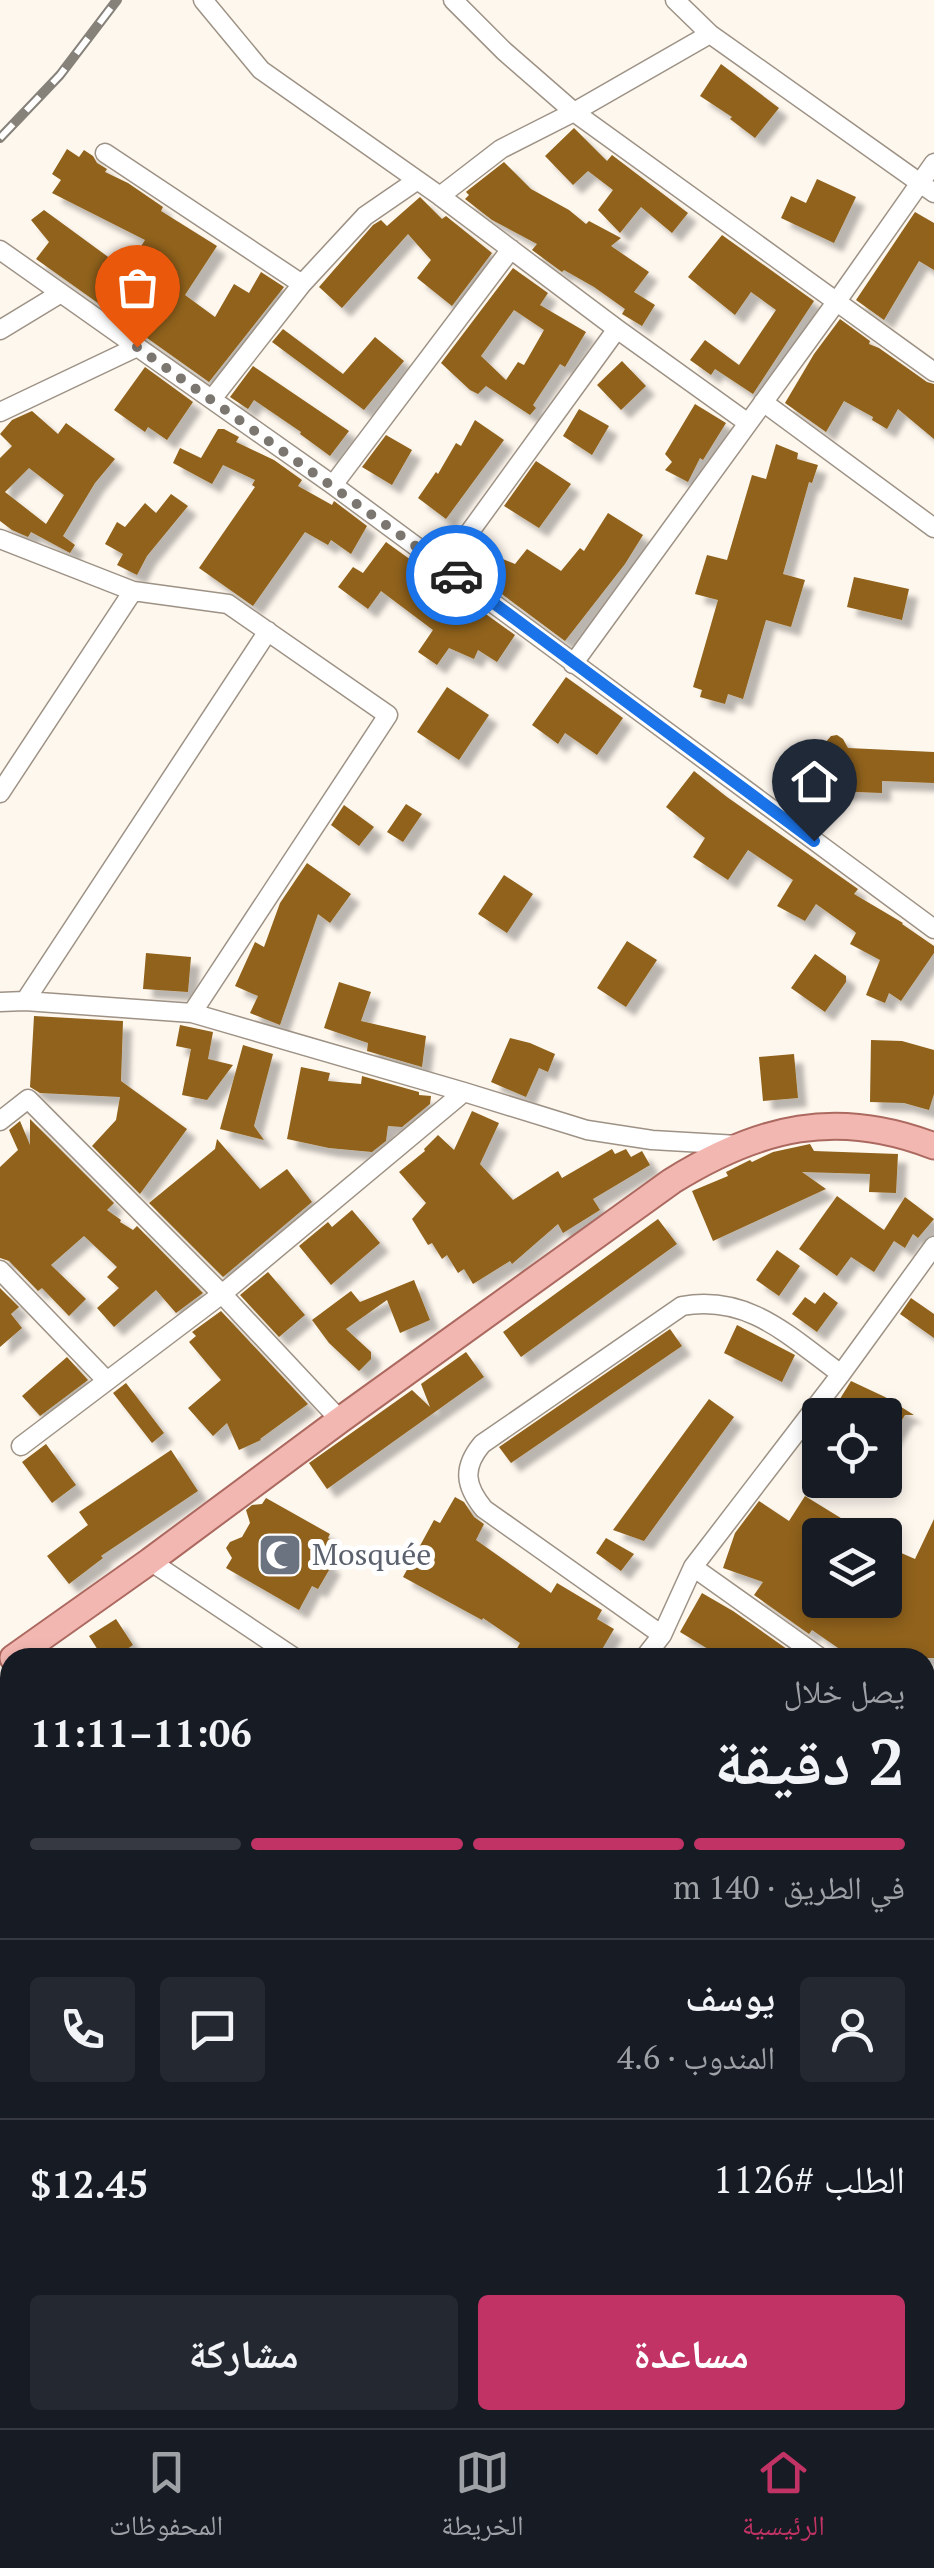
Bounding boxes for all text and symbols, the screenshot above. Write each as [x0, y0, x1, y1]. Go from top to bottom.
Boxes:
pin [95, 245, 180, 348]
icon: bag [110, 260, 165, 315]
courier [406, 525, 506, 625]
icon: car [429, 548, 484, 603]
pin [772, 739, 857, 842]
icon: home [787, 754, 842, 809]
map controls [802, 1398, 902, 1618]
button: locate [802, 1398, 902, 1498]
button: layers [802, 1518, 902, 1618]
mosque icon: Mosquée [257, 1532, 303, 1578]
place label: Mosquée [312, 1534, 431, 1574]
text: يصل خلال [784, 1670, 905, 1712]
text: 11:06–11:11 [30, 1708, 252, 1758]
text: 2 دقيقة [714, 1717, 905, 1804]
text: في الطريق · 140 m [673, 1866, 905, 1908]
text: يوسف [685, 1972, 775, 2022]
button: phone [30, 1977, 135, 2082]
button: chat [160, 1977, 265, 2082]
button: person [800, 1977, 905, 2082]
text: المندوب · 4.6 [617, 2036, 775, 2078]
text: الطلب #1126 [713, 2154, 905, 2204]
text: $12.45 [30, 2159, 149, 2209]
button: مشاركة [30, 2295, 458, 2410]
button: مساعدة [478, 2295, 905, 2410]
tab: المحفوظات [109, 2445, 223, 2553]
tab: الخريطة [441, 2445, 524, 2553]
tab: الرئيسية [742, 2445, 825, 2553]

